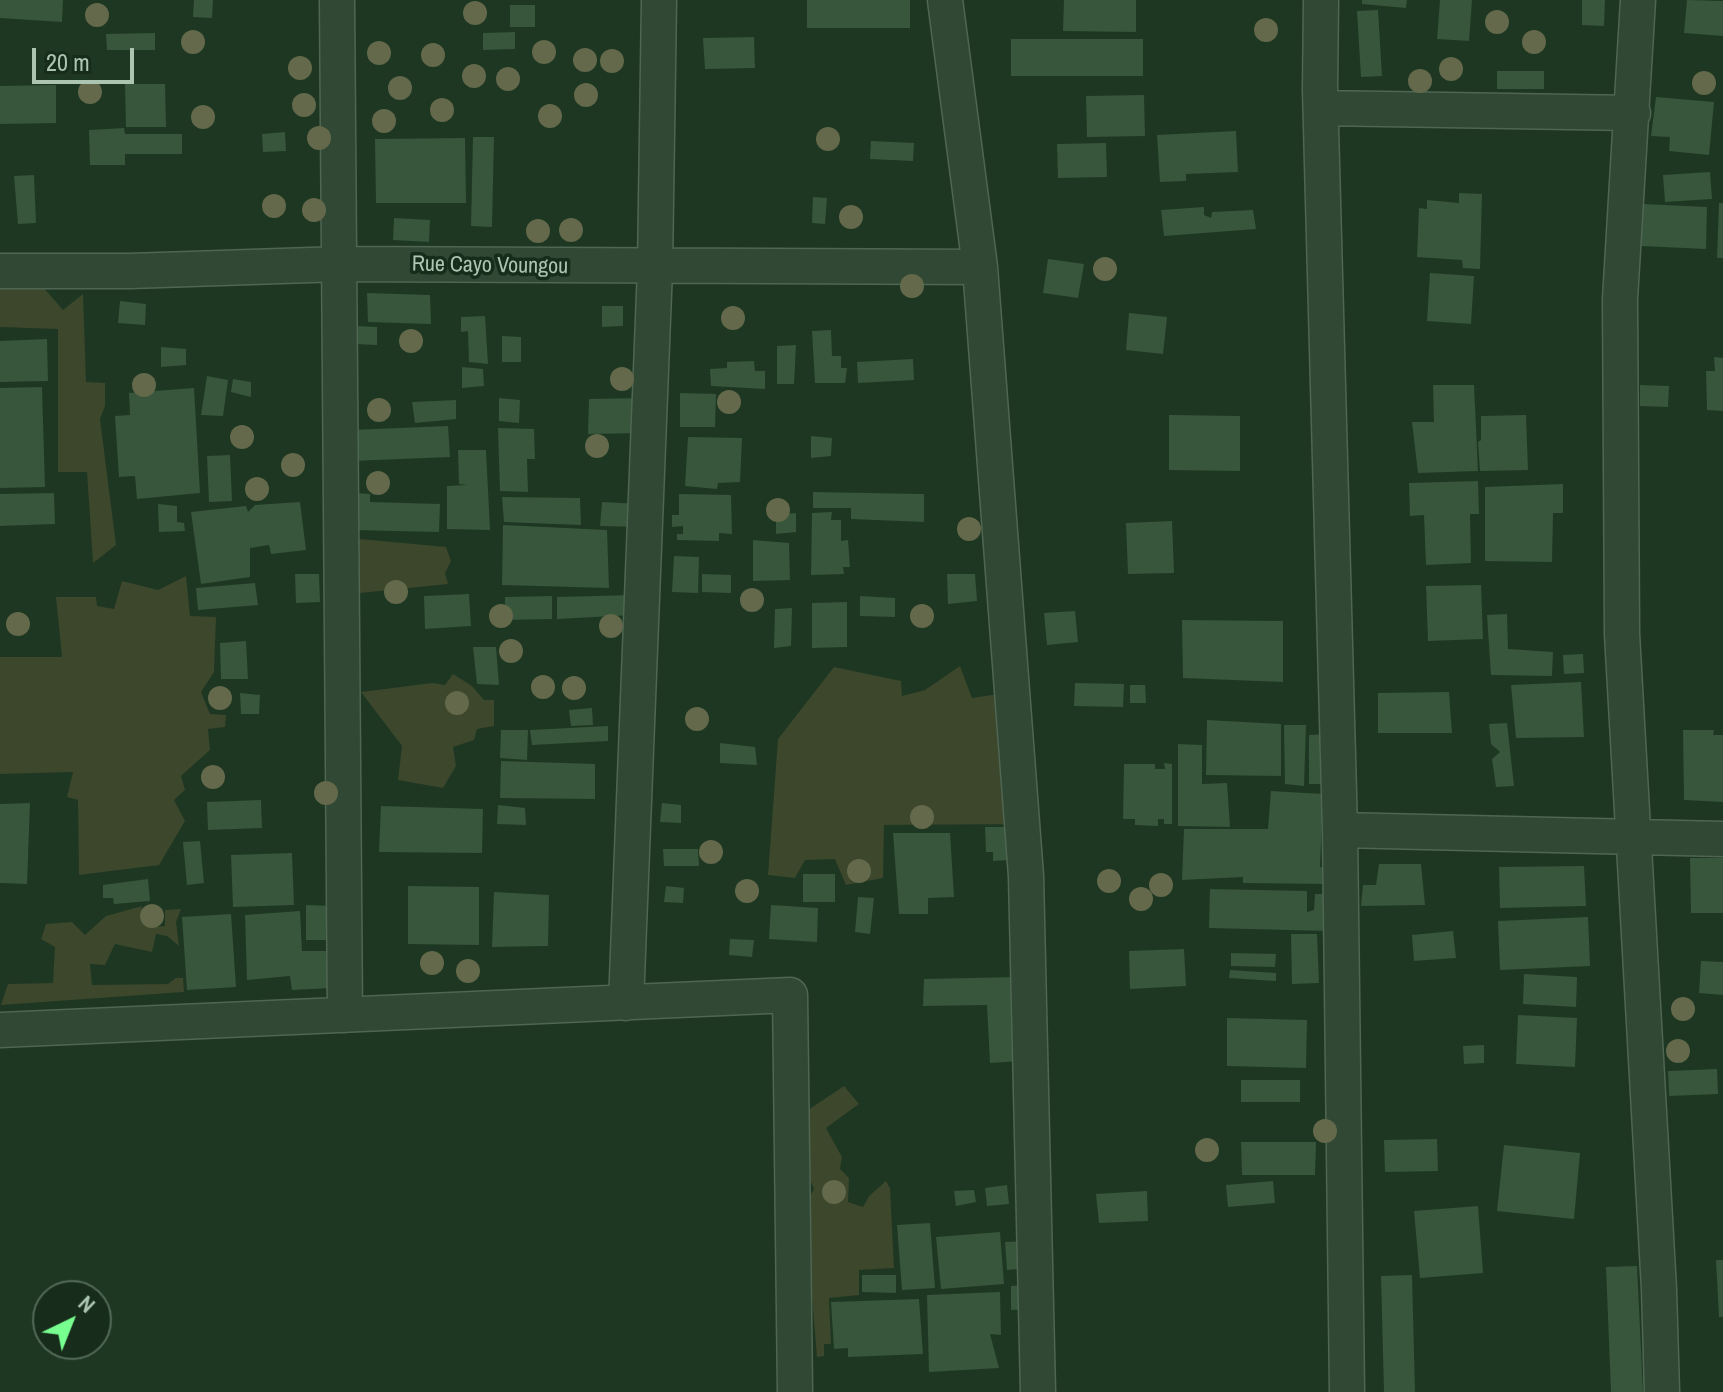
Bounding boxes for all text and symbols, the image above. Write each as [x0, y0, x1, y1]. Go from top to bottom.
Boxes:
scale bar [36, 32, 138, 82]
text: 20 m [46, 46, 90, 78]
street label: Rue Cayo Voungou [412, 251, 568, 281]
north arrow [32, 1280, 112, 1360]
text: N [72, 1288, 102, 1319]

